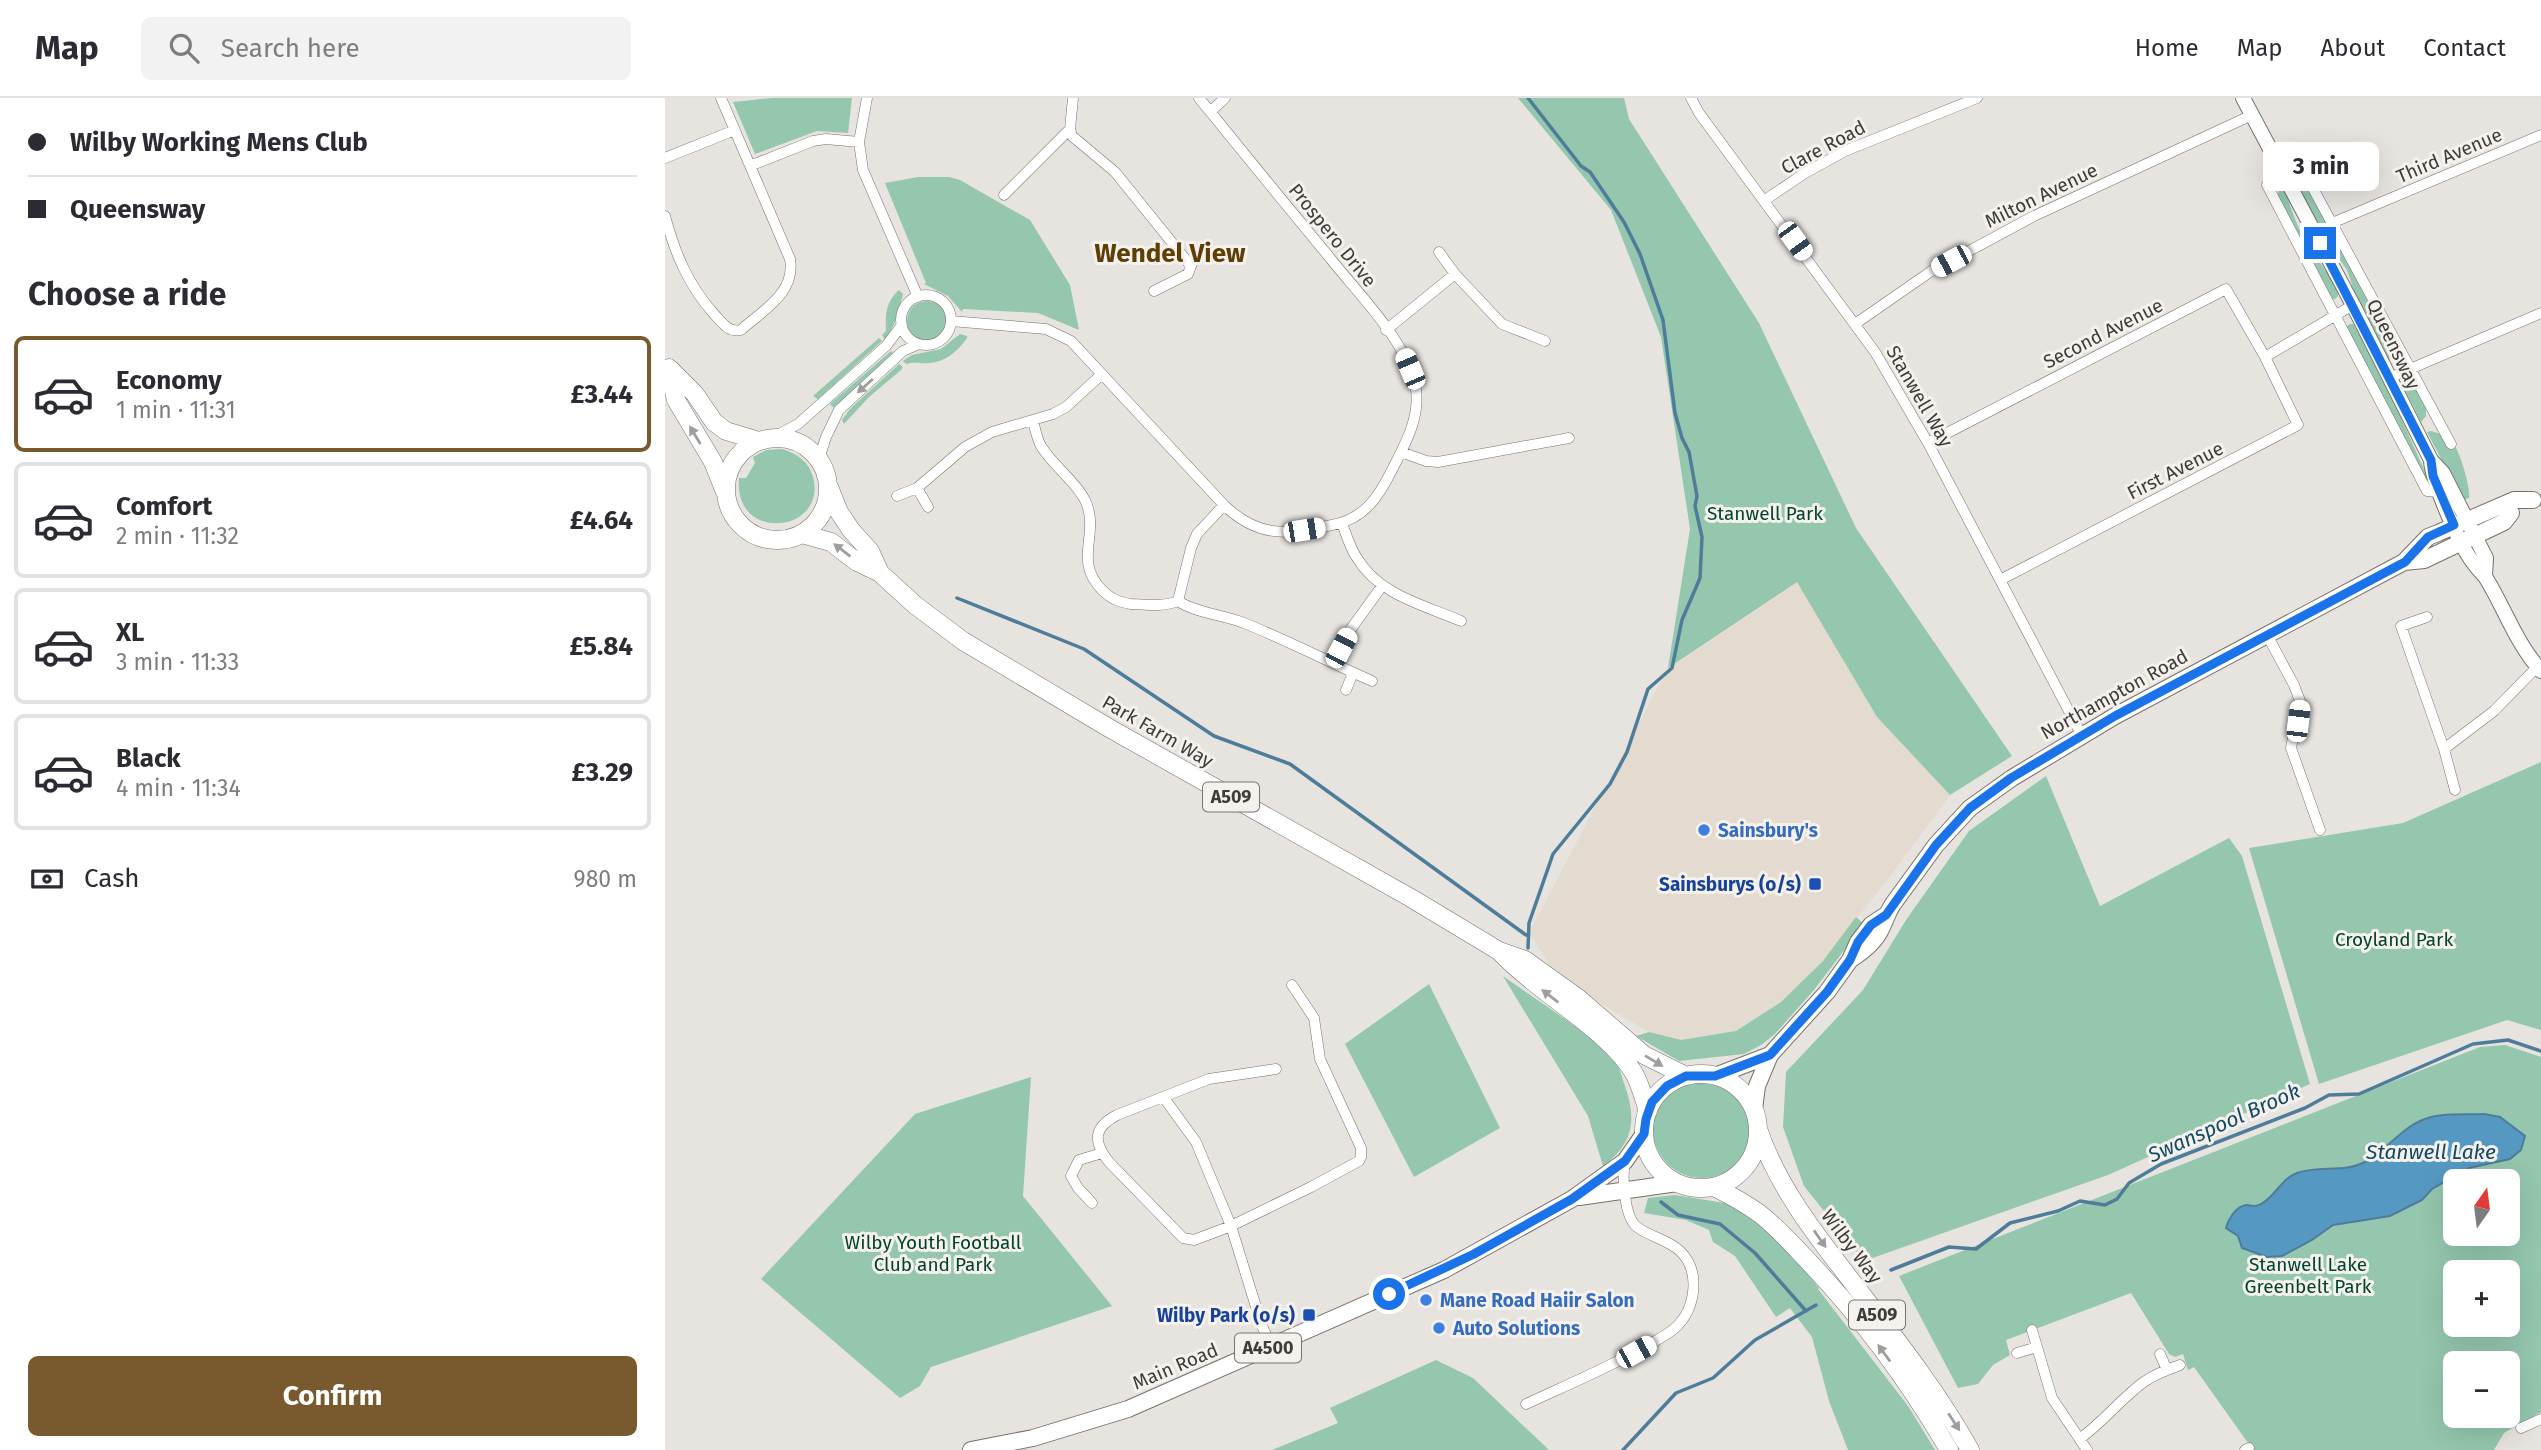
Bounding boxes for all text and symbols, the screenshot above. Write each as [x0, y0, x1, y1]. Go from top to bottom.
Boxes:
search box [141, 17, 631, 80]
text: Map [35, 28, 99, 68]
icon: search [165, 29, 203, 67]
text: Search here [221, 33, 360, 64]
text: Home [2135, 34, 2199, 62]
text: Map [2237, 34, 2283, 62]
text: About [2321, 34, 2385, 62]
text: Contact [2423, 34, 2506, 62]
street label: Clare Road [1777, 116, 1869, 179]
street label: Third Avenue [2393, 123, 2505, 188]
text: Wilby Working Mens Club [70, 127, 368, 158]
callout: 3 min [2262, 142, 2378, 190]
text: 3 min [2293, 152, 2349, 180]
street label: Milton Avenue [1981, 158, 2101, 233]
street label: Prospero Drive [1284, 179, 1381, 292]
text: Queensway [70, 194, 205, 225]
car [1775, 218, 1816, 264]
route end [2304, 227, 2336, 259]
district label: Wendel View [1095, 238, 1246, 269]
car [1928, 242, 1975, 280]
text: Choose a ride [28, 275, 226, 313]
street label: Second Avenue [2040, 293, 2167, 373]
street label: Queensway [2362, 295, 2426, 394]
street label: Stanwell Way [1881, 341, 1958, 452]
car [1393, 346, 1428, 392]
icon: car [32, 363, 95, 426]
text: Economy [116, 365, 222, 396]
one-way arrow [857, 377, 874, 393]
text: £3.44 [570, 379, 633, 410]
text: 1 min · 11:31 [116, 396, 236, 424]
one-way arrow [689, 425, 701, 444]
street label: First Avenue [2123, 436, 2227, 505]
icon: car [32, 489, 95, 552]
text: Comfort [116, 491, 212, 522]
park label: Stanwell Park [1707, 502, 1823, 525]
text: £4.64 [570, 505, 633, 536]
car [1282, 516, 1327, 544]
text: 2 min · 11:32 [116, 522, 239, 550]
one-way arrow [833, 544, 851, 558]
icon: car [32, 615, 95, 678]
text: XL [116, 617, 144, 648]
car [1322, 625, 1361, 671]
text: £5.84 [569, 631, 633, 662]
street label: Northampton Road [2037, 644, 2192, 744]
text: 3 min · 11:33 [116, 648, 239, 676]
street label: Park Farm Way [1098, 690, 1218, 773]
car [2286, 699, 2311, 743]
icon: car [32, 741, 95, 804]
text: Black [116, 743, 181, 774]
text: £3.29 [571, 757, 633, 788]
text: 4 min · 11:34 [116, 774, 241, 802]
road number: A509 [1203, 782, 1259, 812]
place label: Sainsbury's [1718, 819, 1818, 842]
marker: Sainsbury's [1696, 822, 1712, 838]
icon: cash [28, 860, 66, 898]
text: Cash [84, 863, 140, 894]
text: 980 m [574, 865, 637, 893]
place label: Sainsburys (o/s) [1659, 873, 1801, 896]
marker: Sainsburys (o/s) [1807, 876, 1823, 892]
park label: Croyland Park [2335, 928, 2453, 951]
one-way arrow [1541, 989, 1559, 1003]
one-way arrow [1644, 1054, 1663, 1067]
water label: Swanspool Brook [2143, 1078, 2304, 1169]
water label: Stanwell Lake [2365, 1139, 2496, 1165]
north arrow [2443, 1169, 2520, 1246]
map controls [2443, 1169, 2520, 1428]
street label: Wilby Way [1816, 1205, 1887, 1288]
one-way arrow [1812, 1230, 1826, 1248]
park label: Wilby Youth Football Club and Park [845, 1231, 1022, 1276]
park label: Stanwell Lake Greenbelt Park [2244, 1253, 2372, 1298]
button: + [2443, 1260, 2520, 1337]
route start [1373, 1278, 1405, 1310]
place label: Mane Road Haiir Salon [1440, 1289, 1635, 1312]
marker: Mane Road Haiir Salon [1418, 1292, 1434, 1308]
road number: A509 [1849, 1300, 1905, 1330]
place label: Wilby Park (o/s) [1157, 1304, 1295, 1327]
marker: Wilby Park (o/s) [1301, 1307, 1317, 1323]
place label: Auto Solutions [1452, 1317, 1580, 1340]
marker: Auto Solutions [1431, 1320, 1447, 1336]
car [1613, 1333, 1660, 1371]
road number: A4500 [1235, 1334, 1301, 1363]
street label: Main Road [1129, 1338, 1221, 1395]
one-way arrow [1877, 1344, 1891, 1362]
button: − [2443, 1351, 2520, 1428]
button: Confirm [28, 1356, 637, 1436]
one-way arrow [1947, 1413, 1960, 1432]

